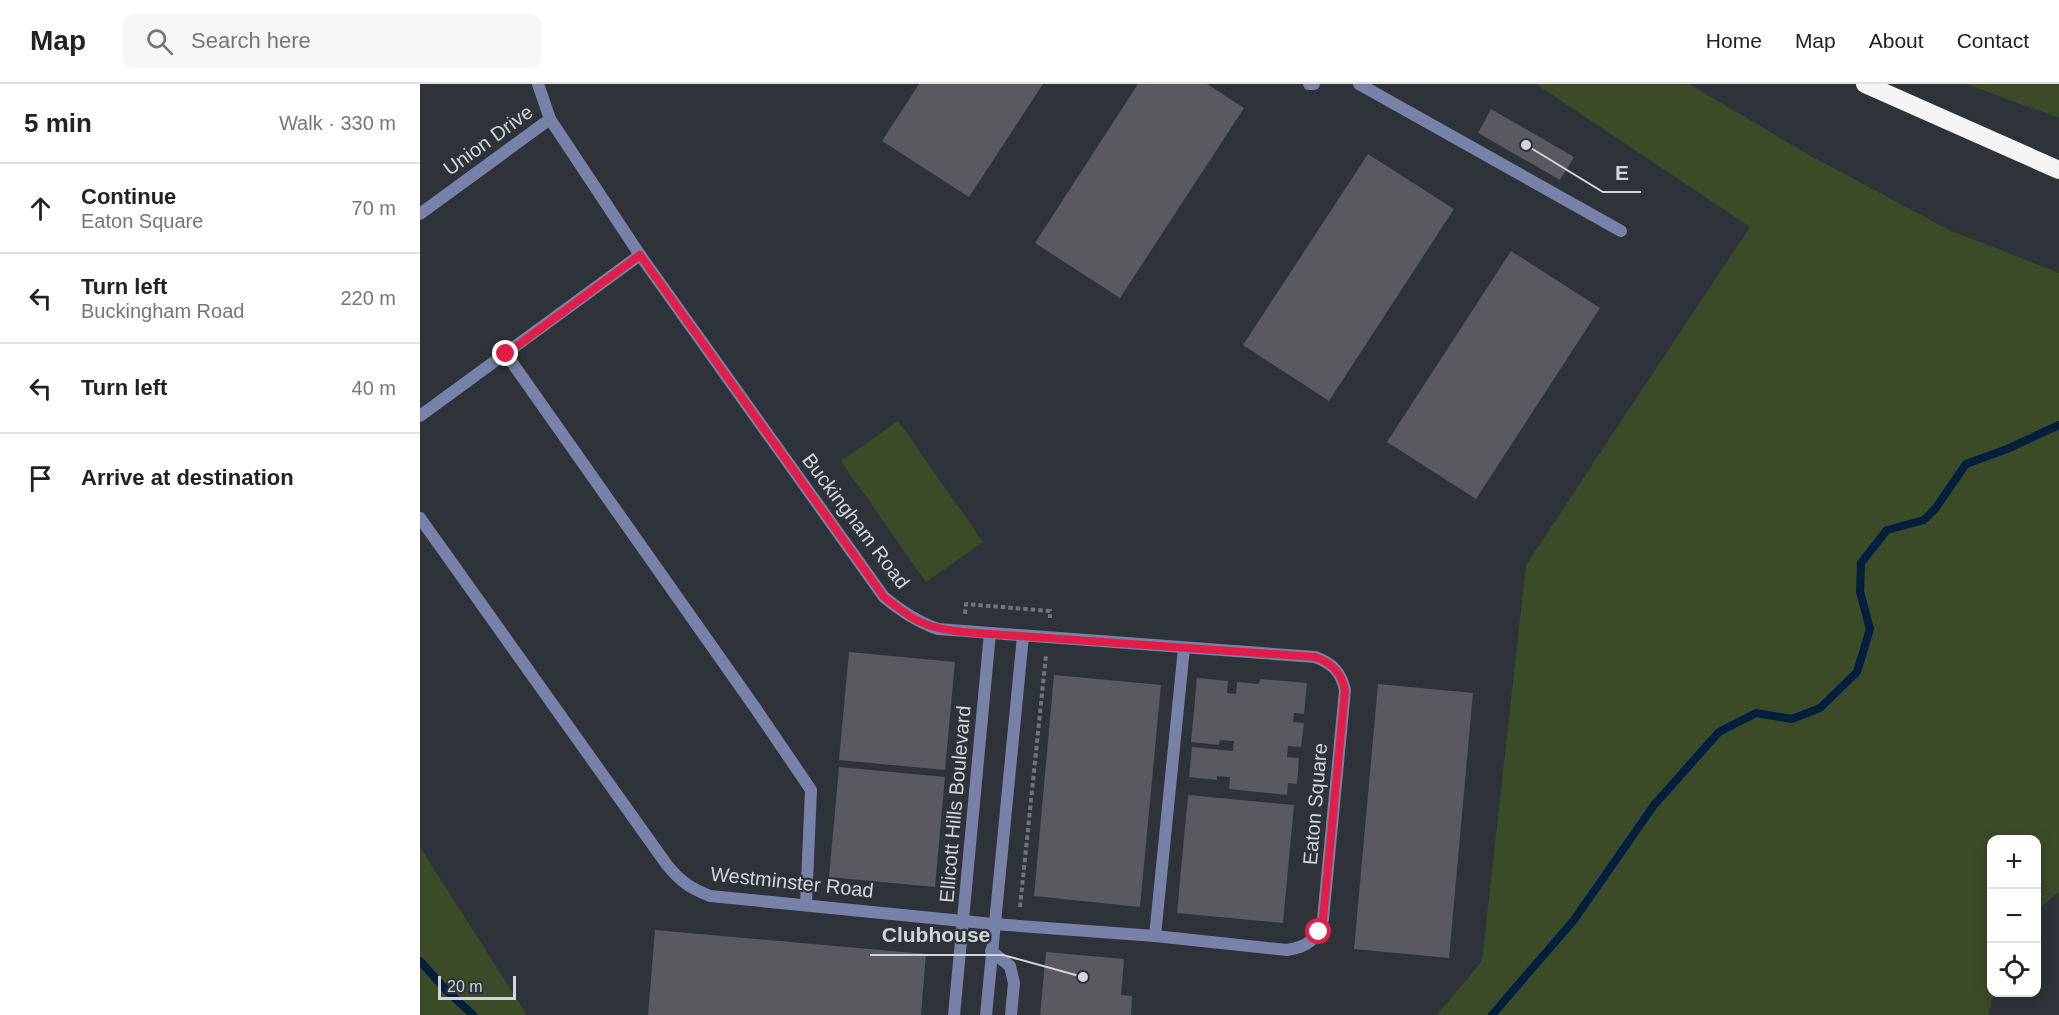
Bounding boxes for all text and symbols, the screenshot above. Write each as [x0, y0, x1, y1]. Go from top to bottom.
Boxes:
search box [122, 14, 542, 68]
text: Map [30, 25, 86, 56]
icon: search [143, 25, 176, 58]
text: Search here [191, 28, 311, 53]
text: Home [1706, 29, 1762, 52]
text: Map [1795, 29, 1836, 52]
text: About [1869, 29, 1924, 52]
text: Contact [1957, 29, 2029, 52]
street label: Union Drive [439, 100, 537, 180]
text: 5 min [24, 108, 92, 138]
text: Walk · 330 m [279, 112, 396, 134]
callout: E [1603, 153, 1641, 192]
text: E [1615, 161, 1629, 184]
text: Continue [81, 184, 176, 209]
icon: ahead [24, 192, 57, 225]
text: 70 m [352, 197, 396, 219]
text: Eaton Square [81, 210, 203, 232]
text: Turn left [81, 274, 167, 299]
icon: left [24, 282, 57, 315]
text: 220 m [340, 287, 396, 309]
text: Buckingham Road [81, 300, 244, 322]
route end [492, 340, 518, 366]
icon: left [24, 372, 57, 405]
text: Turn left [81, 375, 167, 400]
text: 40 m [352, 377, 396, 399]
street label: Buckingham Road [798, 449, 914, 593]
icon: arrive [24, 462, 57, 495]
text: Arrive at destination [81, 465, 294, 490]
street label: Ellicott Hills Boulevard [935, 704, 975, 904]
street label: Eaton Square [1299, 742, 1331, 866]
map controls [1987, 835, 2041, 997]
button: + [1987, 835, 2041, 889]
street label: Westminster Road [709, 862, 875, 902]
button: − [1987, 889, 2041, 943]
callout: Clubhouse [870, 916, 1003, 955]
route start [1305, 918, 1331, 944]
text: Clubhouse [882, 923, 990, 946]
button: locate [1987, 943, 2041, 997]
scale bar [438, 973, 516, 1000]
text: 20 m [447, 978, 483, 995]

